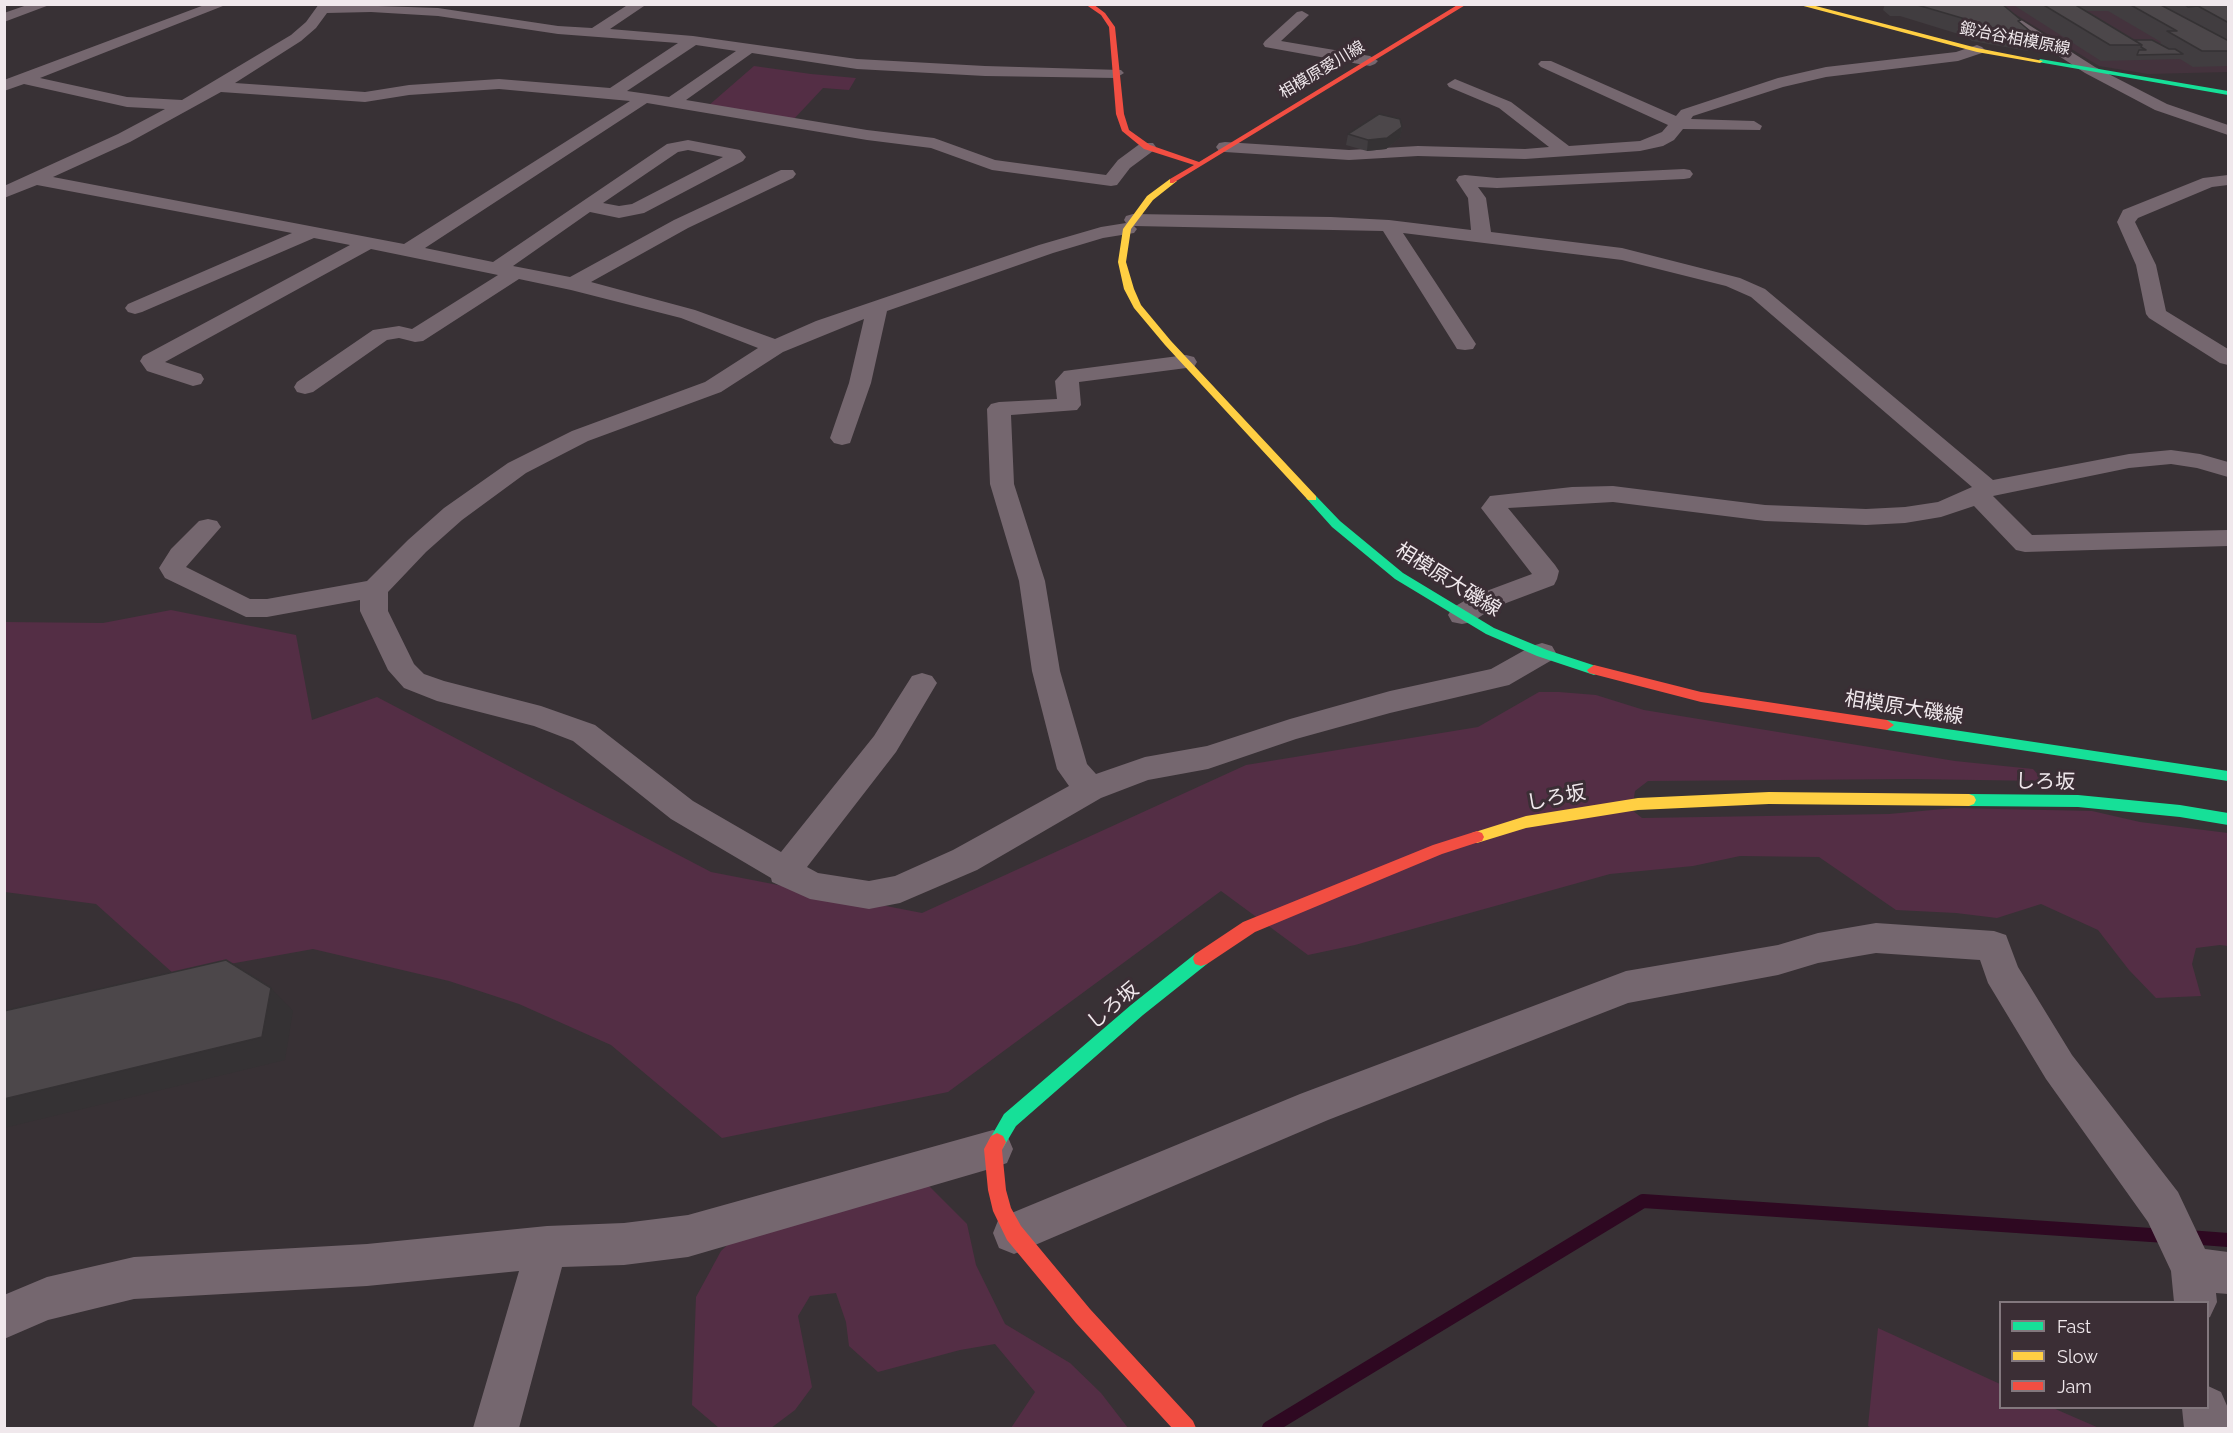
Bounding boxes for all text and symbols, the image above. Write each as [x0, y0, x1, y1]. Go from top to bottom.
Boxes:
street label: 鍛冶谷相模原線 [1958, 19, 2072, 59]
street label: 相模原愛川線 [1276, 37, 1368, 103]
street label: 相模原大磯線 [1391, 538, 1505, 622]
street label: 相模原大磯線 [1843, 687, 1965, 729]
street label: しろ坂 [2015, 769, 2075, 795]
street label: しろ坂 [1524, 780, 1588, 816]
street label: しろ坂 [1082, 978, 1144, 1034]
legend [1999, 1301, 2209, 1409]
text: Fast [2057, 1316, 2091, 1337]
text: Slow [2057, 1346, 2098, 1367]
text: Jam [2057, 1376, 2092, 1397]

